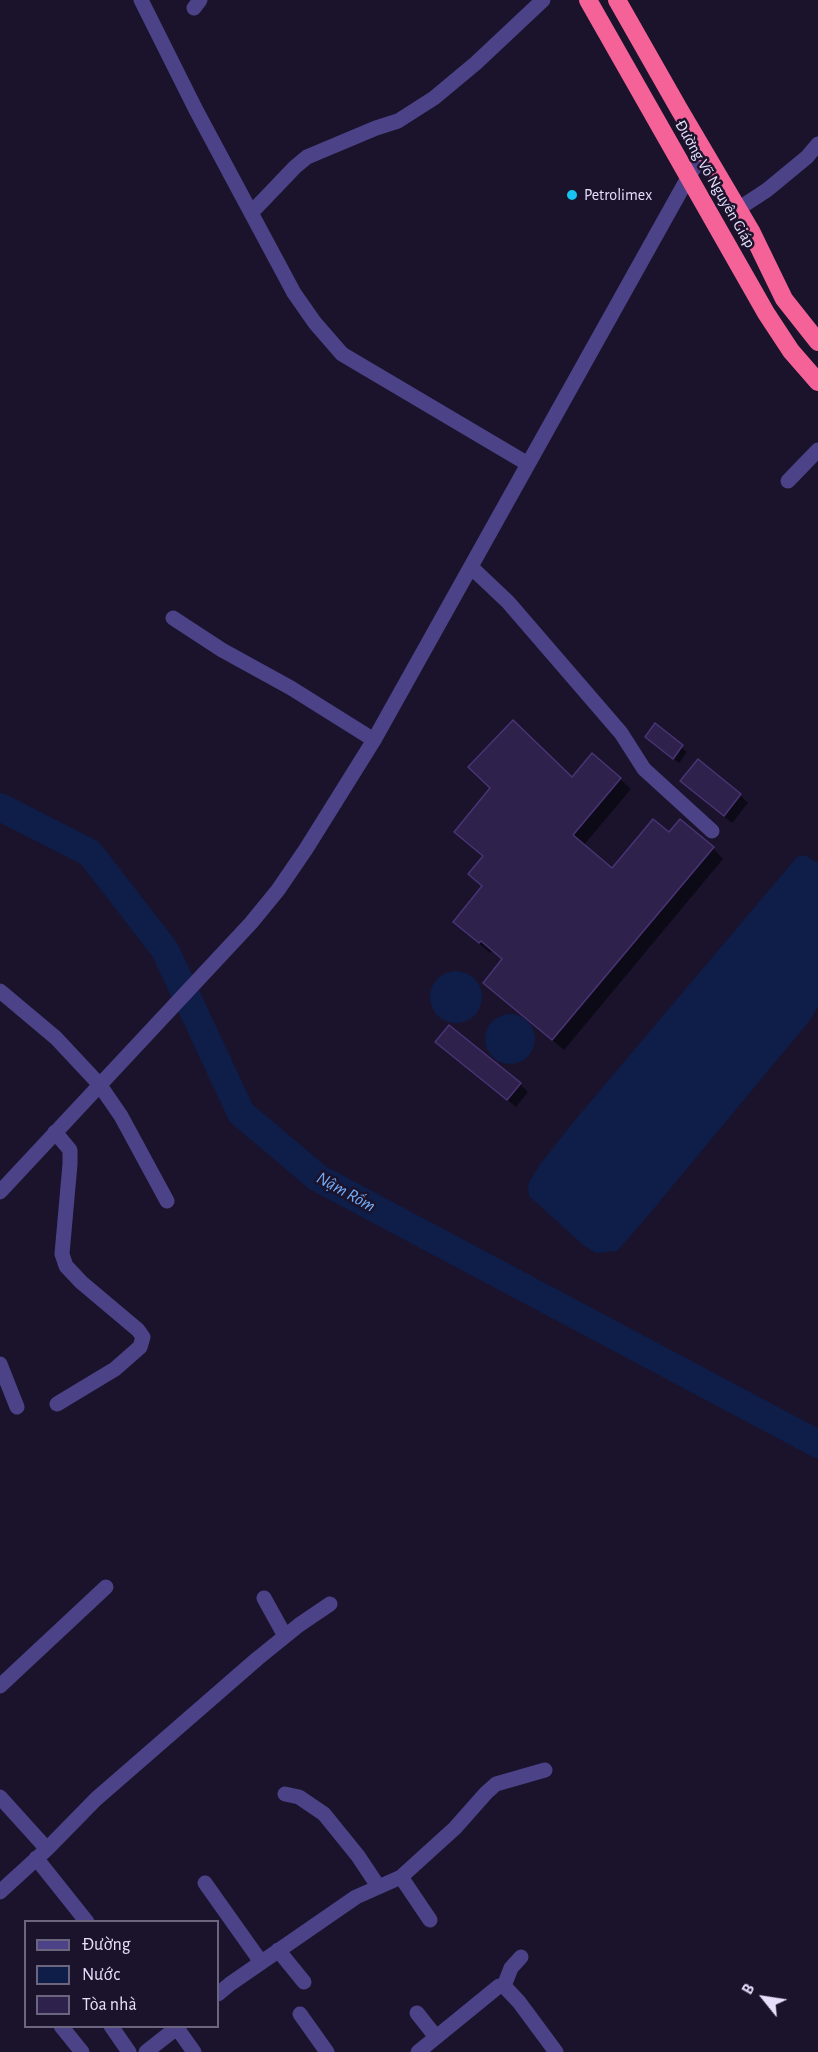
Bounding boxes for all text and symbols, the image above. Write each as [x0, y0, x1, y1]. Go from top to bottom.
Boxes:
street label: Đường Võ Nguyên Giáp [670, 117, 760, 251]
place label: Petrolimex [584, 185, 652, 205]
marker: Petrolimex [565, 188, 579, 202]
water label: Nậm Rốm [313, 1167, 379, 1217]
legend [24, 1920, 219, 2028]
text: Đường [82, 1936, 131, 1954]
text: Nước [82, 1966, 120, 1984]
north arrow [734, 1968, 794, 2028]
text: B [739, 1981, 758, 1997]
text: Tòa nhà [82, 1996, 137, 2014]

